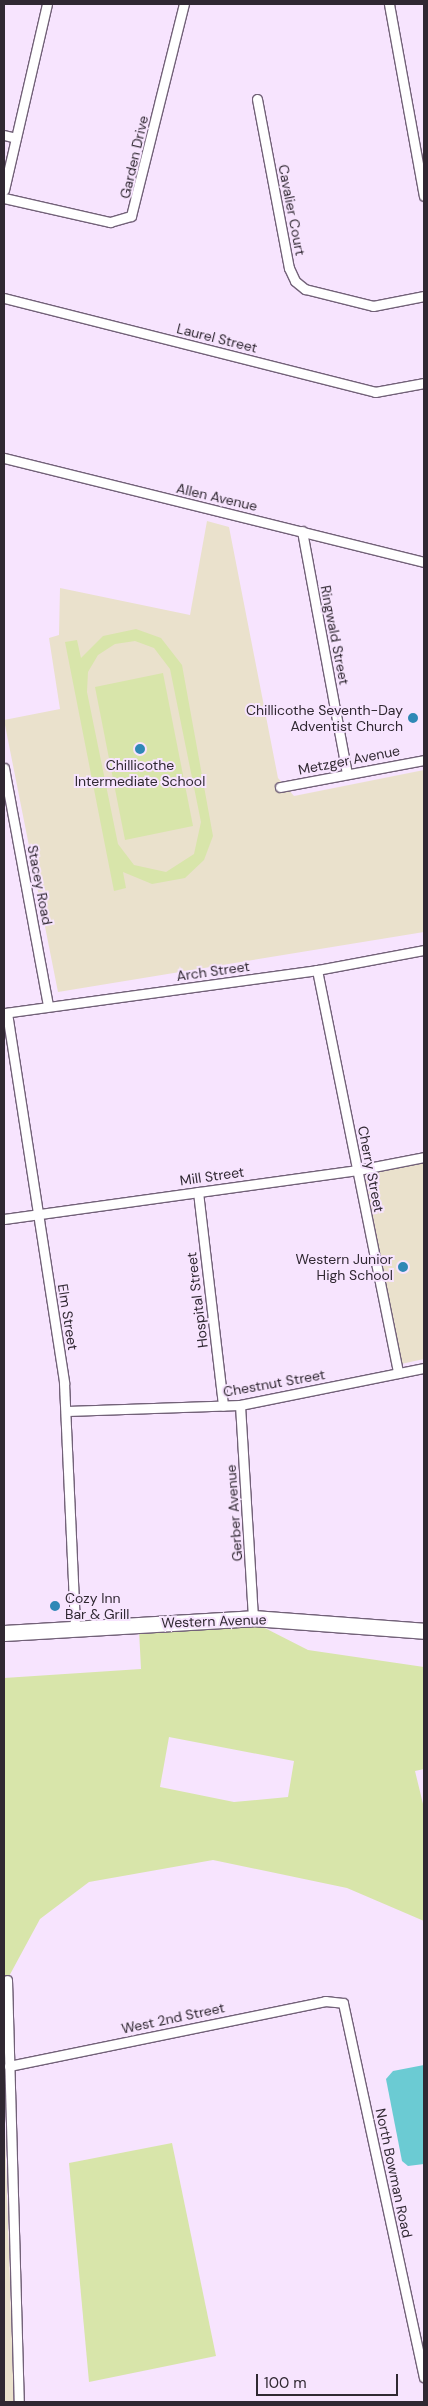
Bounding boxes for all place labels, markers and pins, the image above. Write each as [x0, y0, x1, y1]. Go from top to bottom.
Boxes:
place label: Chillicothe Seventh-Day Adventist Church [246, 702, 403, 734]
marker: Chillicothe Seventh-Day Adventist Church [407, 712, 419, 724]
marker: Chillicothe Intermediate School [134, 743, 146, 755]
place label: Chillicothe Intermediate School [75, 757, 205, 790]
place label: Western Junior High School [295, 1251, 393, 1284]
marker: Western Junior High School [397, 1261, 409, 1273]
place label: Cozy Inn Bar & Grill [65, 1590, 129, 1622]
marker: Cozy Inn Bar & Grill [49, 1600, 61, 1612]

